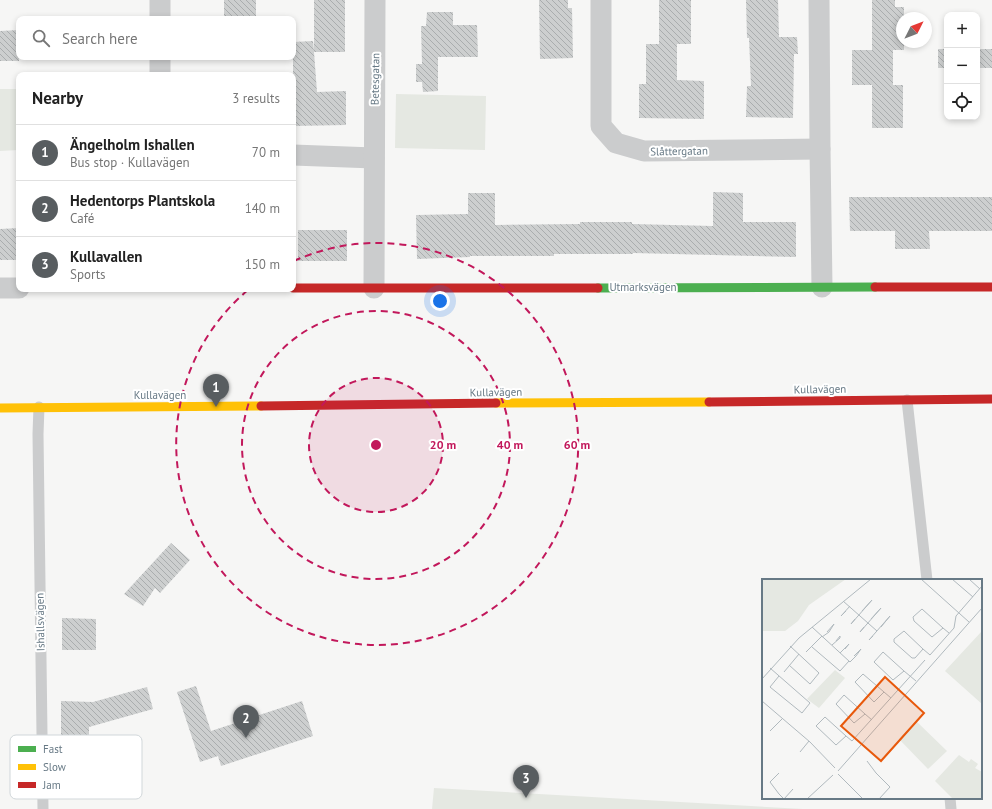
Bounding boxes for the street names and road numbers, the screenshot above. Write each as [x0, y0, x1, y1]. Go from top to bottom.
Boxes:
street label: Betesgatan [368, 53, 382, 105]
street label: Slåttergatan [650, 143, 708, 159]
street label: Utmarksvägen [609, 280, 677, 294]
street label: Kullavägen [794, 382, 846, 396]
street label: Kullavägen [470, 385, 522, 399]
street label: Kullavägen [134, 388, 186, 402]
street label: Ishallsvägen [32, 593, 48, 651]

